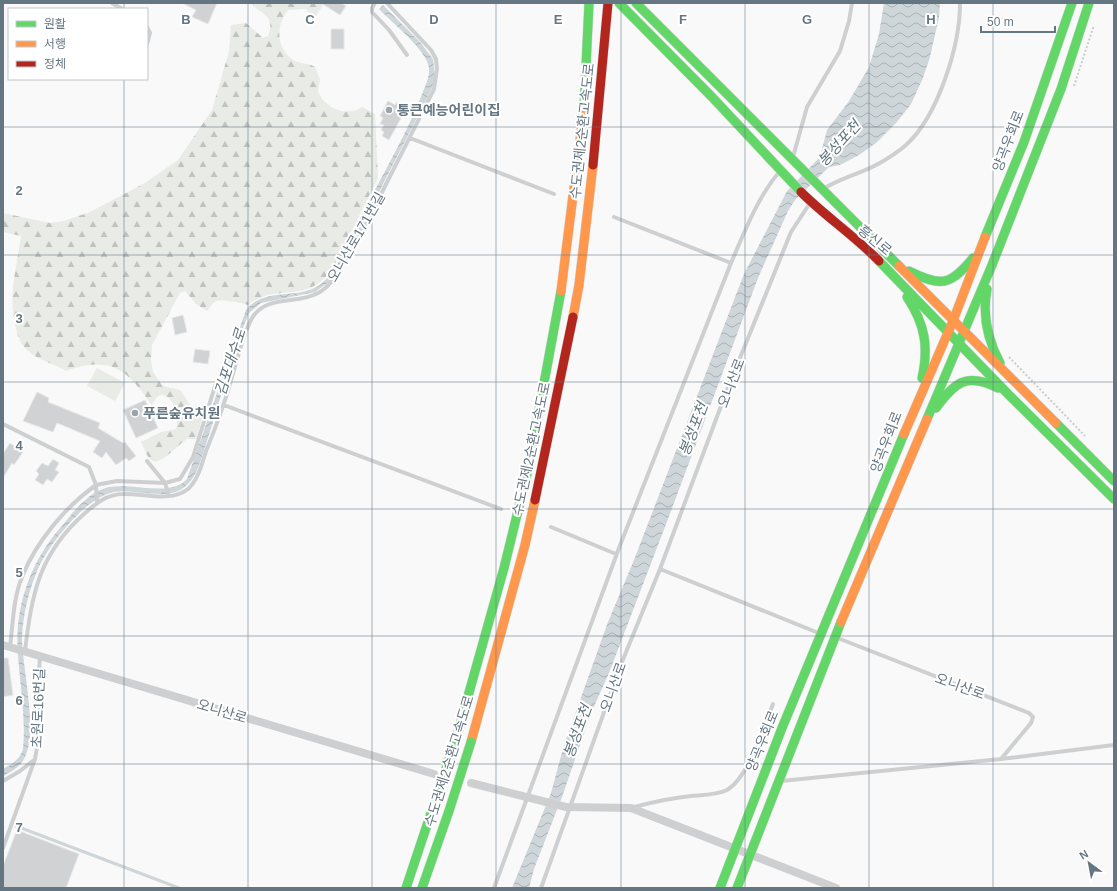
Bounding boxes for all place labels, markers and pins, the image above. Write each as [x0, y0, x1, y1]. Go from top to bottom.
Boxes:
place label: 통큰예능어린이집 [397, 102, 500, 118]
marker: 통큰예능어린이집 [384, 105, 394, 115]
place label: 푸른숲유치원 [143, 405, 220, 421]
marker: 푸른숲유치원 [130, 408, 140, 418]

